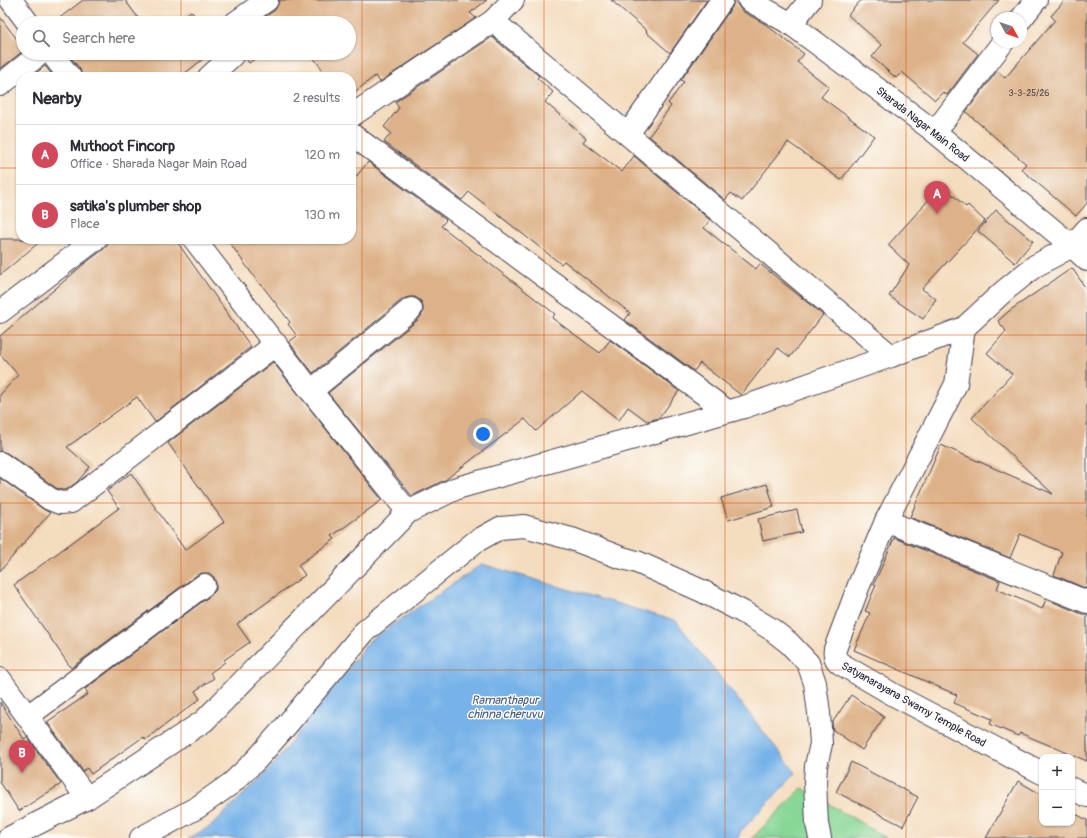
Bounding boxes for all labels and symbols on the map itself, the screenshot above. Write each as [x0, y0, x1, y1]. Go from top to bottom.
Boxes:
north arrow [991, 12, 1027, 48]
street label: Sharada Nagar Main Road [874, 84, 972, 165]
house number: 3-3-25/26 [1008, 88, 1050, 99]
pin: A [924, 181, 950, 214]
your location [473, 424, 493, 444]
street label: Satyanarayana Swamy Temple Road [839, 659, 988, 750]
water label: Ramanthapur chinna cheruvu [467, 693, 543, 722]
pin: B [9, 740, 35, 773]

